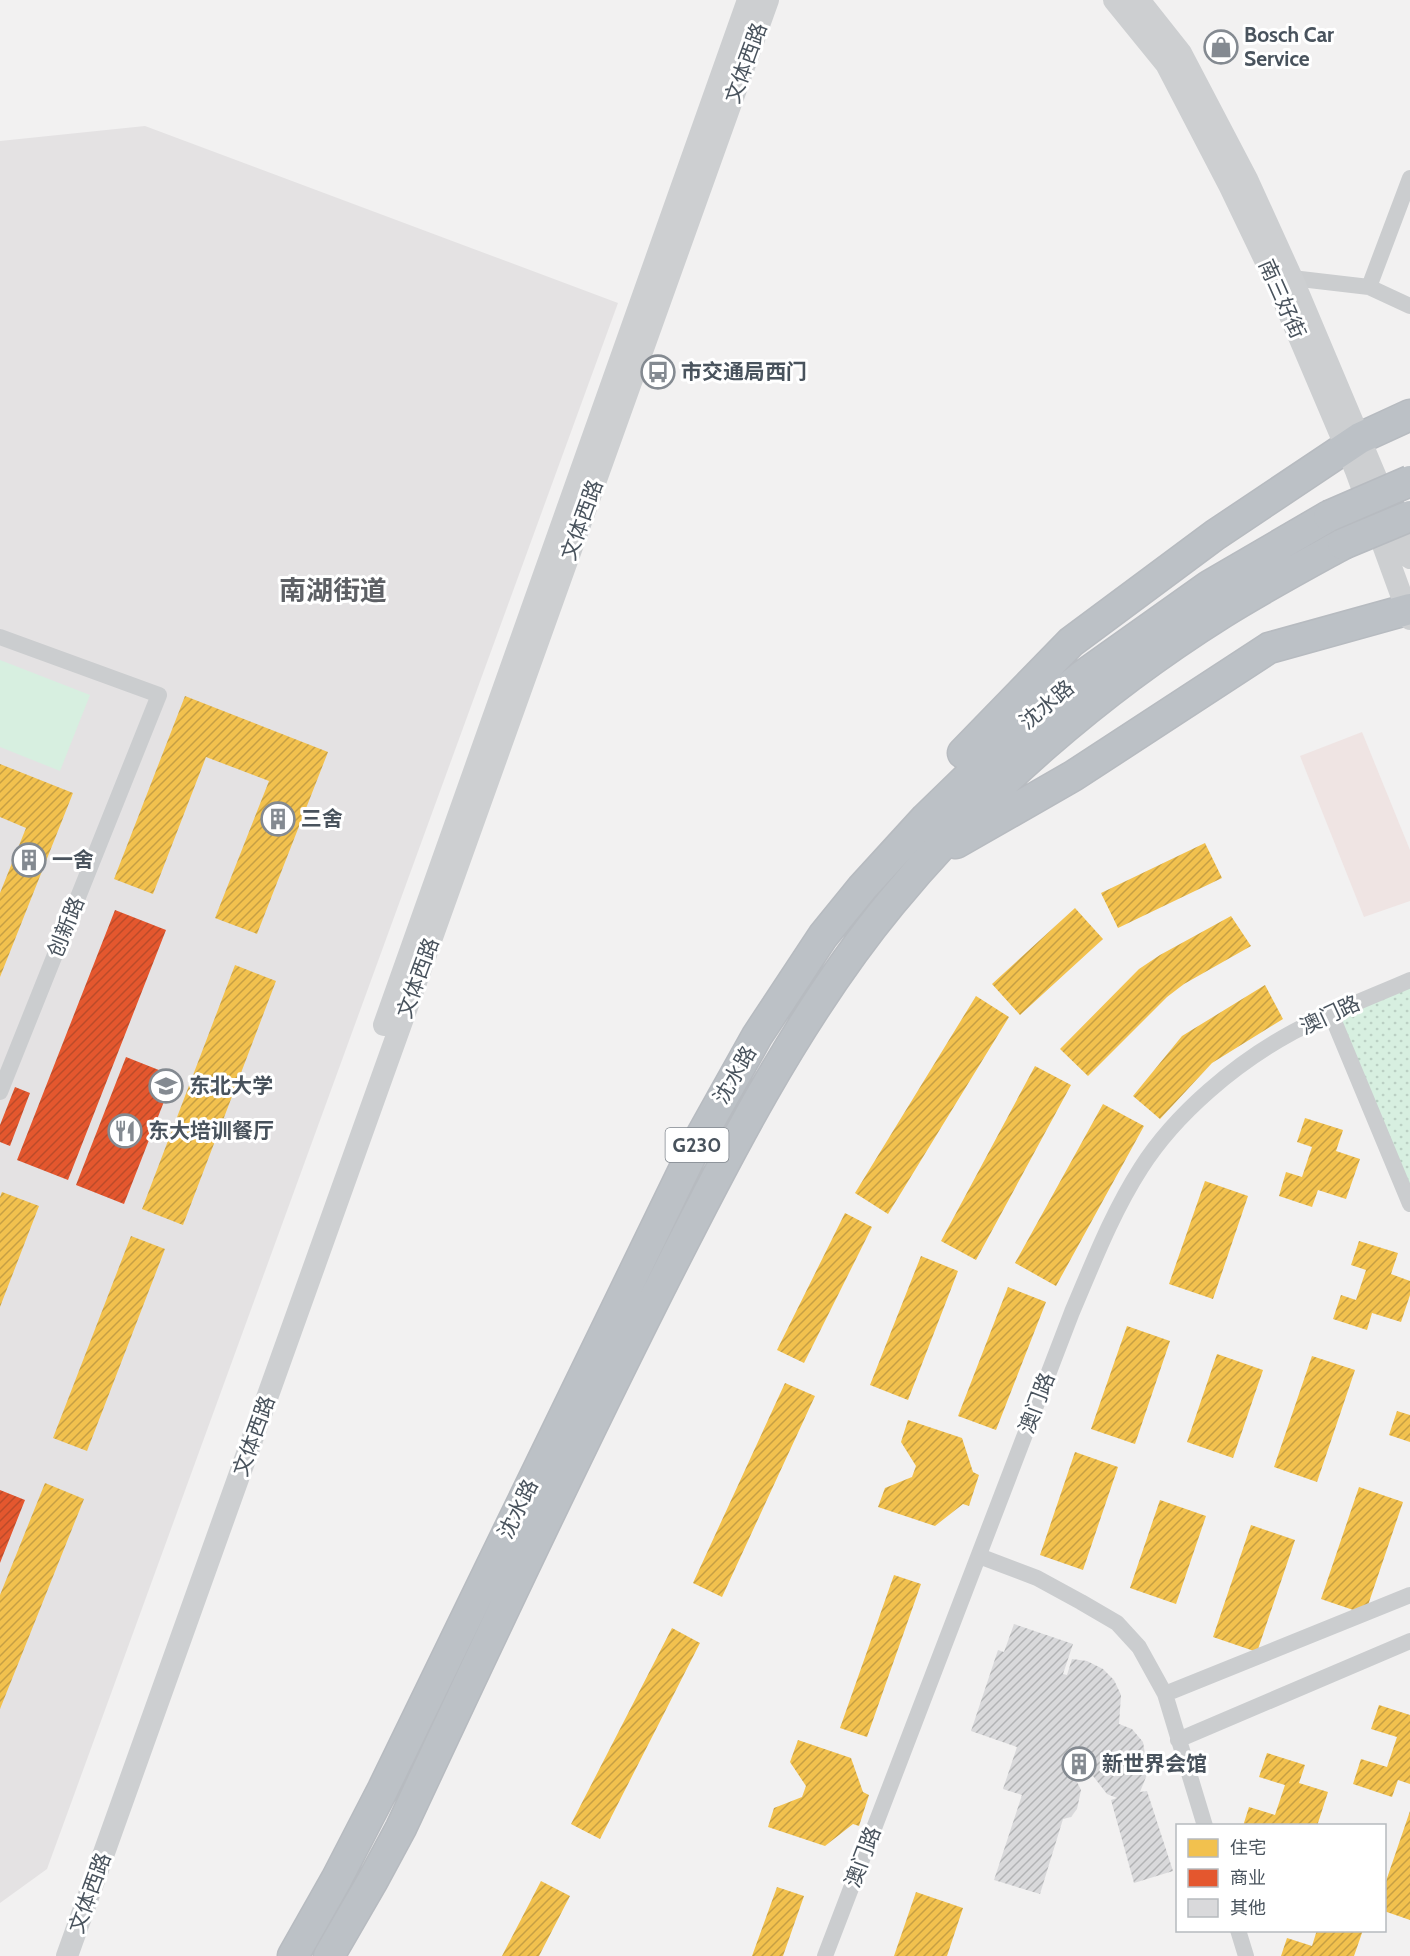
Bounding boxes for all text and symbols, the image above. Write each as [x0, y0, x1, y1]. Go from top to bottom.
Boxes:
street label: 文体西路 [719, 19, 772, 107]
place label: Bosch Car Service [1244, 22, 1334, 71]
shop icon: Bosch Car Service [1203, 29, 1239, 65]
street label: 南三好街 [1254, 255, 1311, 342]
bus stop icon: 市交通局西门 [640, 354, 676, 390]
place label: 市交通局西门 [681, 359, 807, 384]
street label: 文体西路 [555, 476, 608, 564]
district label: 南湖街道 [279, 574, 387, 607]
street label: 沈水路 [1015, 675, 1079, 734]
building icon: 三舍 [260, 801, 296, 837]
place label: 三舍 [301, 806, 343, 831]
building icon: 一舍 [11, 842, 47, 878]
place label: 一舍 [52, 847, 94, 872]
street label: 创新路 [42, 893, 89, 961]
street label: 文体西路 [391, 934, 444, 1022]
street label: 澳门路 [1296, 990, 1364, 1039]
street label: 沈水路 [708, 1041, 761, 1108]
school or university icon: 东北大学 [148, 1068, 184, 1104]
place label: 东北大学 [189, 1073, 273, 1098]
restaurant icon: 东大培训餐厅 [107, 1113, 143, 1149]
place label: 东大培训餐厅 [148, 1118, 274, 1143]
road number: G230 [666, 1128, 728, 1162]
street label: 澳门路 [1014, 1369, 1059, 1437]
street label: 文体西路 [227, 1392, 280, 1480]
street label: 沈水路 [493, 1475, 543, 1543]
building icon: 新世界会馆 [1061, 1746, 1097, 1782]
place label: 新世界会馆 [1102, 1751, 1207, 1776]
street label: 澳门路 [840, 1823, 885, 1891]
legend [1176, 1824, 1386, 1932]
text: 住宅 [1230, 1837, 1266, 1859]
street label: 文体西路 [63, 1849, 116, 1937]
text: 商业 [1230, 1867, 1266, 1889]
text: 其他 [1230, 1897, 1266, 1919]

